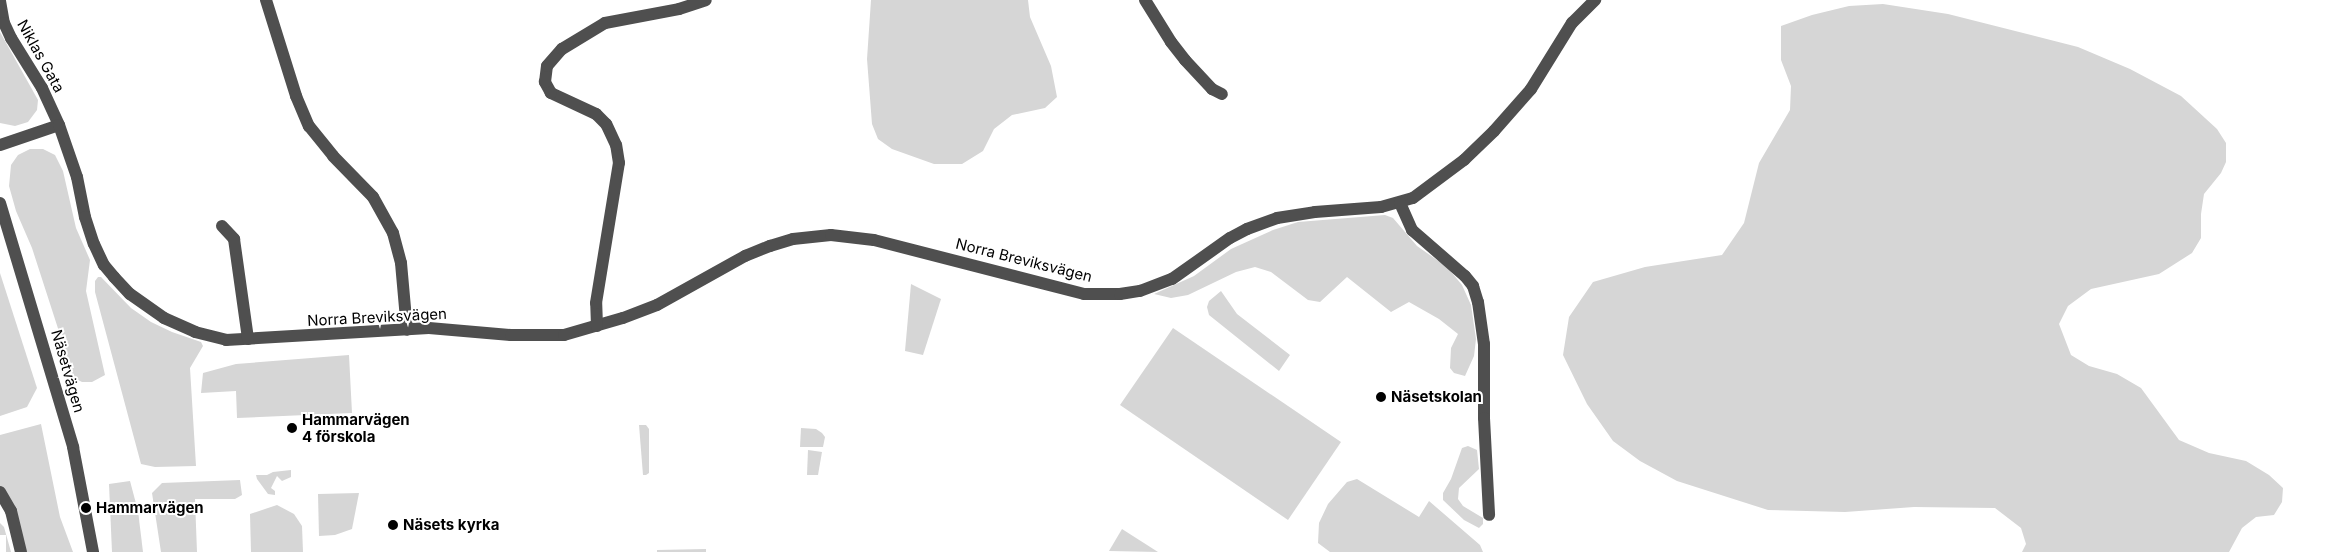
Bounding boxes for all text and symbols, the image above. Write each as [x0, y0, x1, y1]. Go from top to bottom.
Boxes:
street label: Niklas Gata [14, 16, 68, 96]
street label: Norra Breviksvägen [954, 234, 1094, 286]
street label: Norra Breviksvägen [307, 304, 447, 330]
street label: Näsetvägen [48, 328, 88, 414]
place label: Näsetskolan [1391, 388, 1482, 406]
marker: Näsetskolan [1375, 391, 1387, 403]
place label: Hammarvägen 4 förskola [302, 410, 410, 445]
marker: Hammarvägen 4 förskola [286, 422, 298, 434]
place label: Hammarvägen [96, 499, 204, 517]
marker: Hammarvägen [80, 502, 92, 514]
place label: Näsets kyrka [403, 516, 499, 534]
marker: Näsets kyrka [387, 519, 399, 531]

